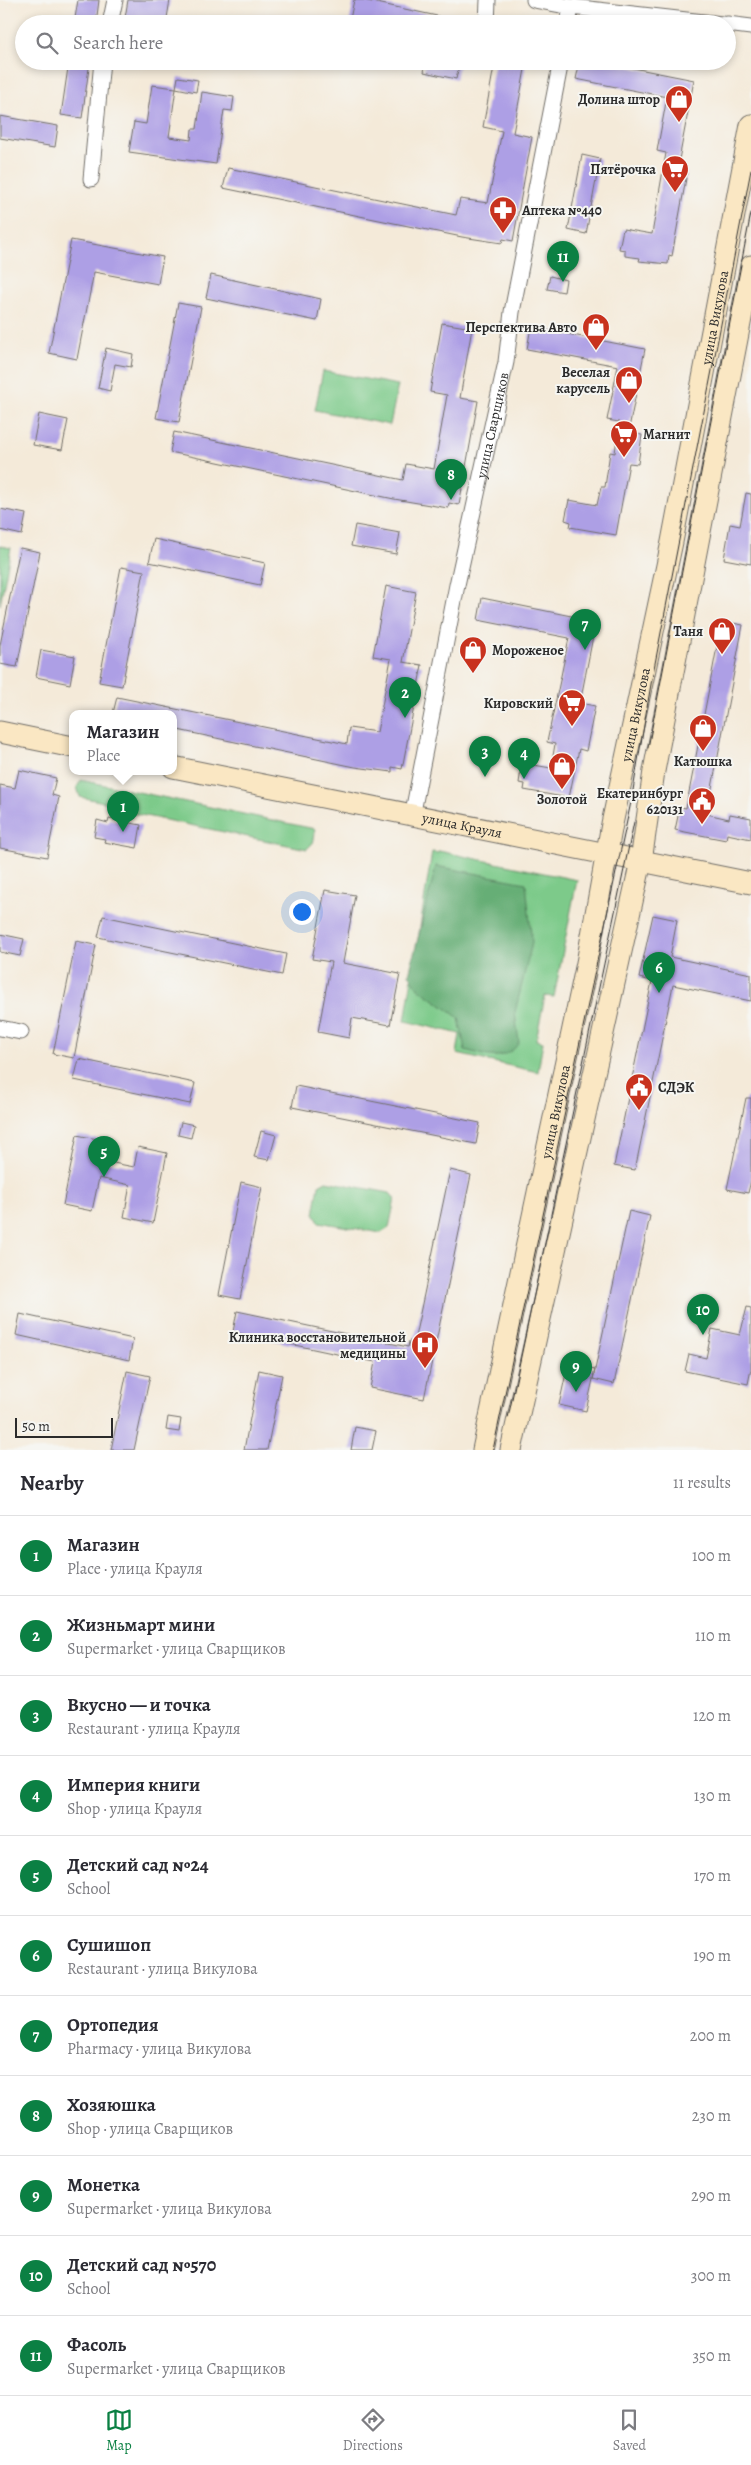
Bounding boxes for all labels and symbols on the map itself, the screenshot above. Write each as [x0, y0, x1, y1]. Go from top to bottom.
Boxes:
shop icon: Долина штор [664, 84, 694, 123]
place label: Долина штор [578, 90, 661, 109]
supermarket icon: Пятёрочка [660, 154, 690, 193]
place label: Пятёрочка [590, 160, 656, 179]
pharmacy icon: Аптека №440 [488, 195, 518, 234]
place label: Аптека №440 [521, 201, 602, 220]
pin: 11 [547, 241, 579, 282]
street label: улица Викулова [697, 268, 733, 367]
shop icon: Перспектива Авто [581, 312, 611, 351]
place label: Перспектива Авто [466, 318, 577, 337]
place label: Веселая карусель [556, 363, 611, 398]
shop icon: Веселая карусель [614, 365, 644, 404]
street label: улица Сварщиков [472, 370, 514, 481]
supermarket icon: Магнит [609, 419, 639, 458]
place label: Магнит [643, 425, 691, 444]
pin: 8 [435, 459, 467, 500]
pin: 7 [569, 609, 601, 650]
shop icon: Таня [707, 616, 737, 655]
place label: Таня [674, 622, 703, 641]
shop icon: Мороженое [458, 635, 488, 674]
place label: Мороженое [492, 641, 564, 660]
street label: улица Викулова [616, 665, 655, 765]
pin: 2 [389, 677, 421, 718]
supermarket icon: Кировский [557, 688, 587, 727]
place label: Кировский [484, 694, 553, 713]
shop icon: Катюшка [688, 713, 718, 752]
pin: 3 [469, 736, 501, 777]
pin: 4 [508, 738, 540, 779]
shop icon: Золотой [547, 751, 577, 790]
place label: Катюшка [674, 752, 733, 771]
place label: Екатеринбург 620131 [597, 784, 683, 819]
public building icon: Екатеринбург 620131 [687, 786, 717, 825]
place label: Золотой [537, 790, 587, 809]
pin: 1 [107, 791, 139, 832]
street label: улица Крауля [420, 808, 504, 843]
your location [289, 899, 315, 925]
pin: 6 [643, 952, 675, 993]
street label: улица Викулова [536, 1062, 575, 1162]
public building icon: СДЭК [624, 1072, 654, 1111]
place label: СДЭК [658, 1078, 695, 1097]
pin: 5 [88, 1136, 120, 1177]
pin: 10 [687, 1294, 719, 1335]
place label: Клиника восстановительной медицины [229, 1328, 406, 1363]
hospital icon: Клиника восстановительной медицины [410, 1330, 440, 1369]
pin: 9 [560, 1351, 592, 1392]
scale bar [15, 1415, 112, 1438]

